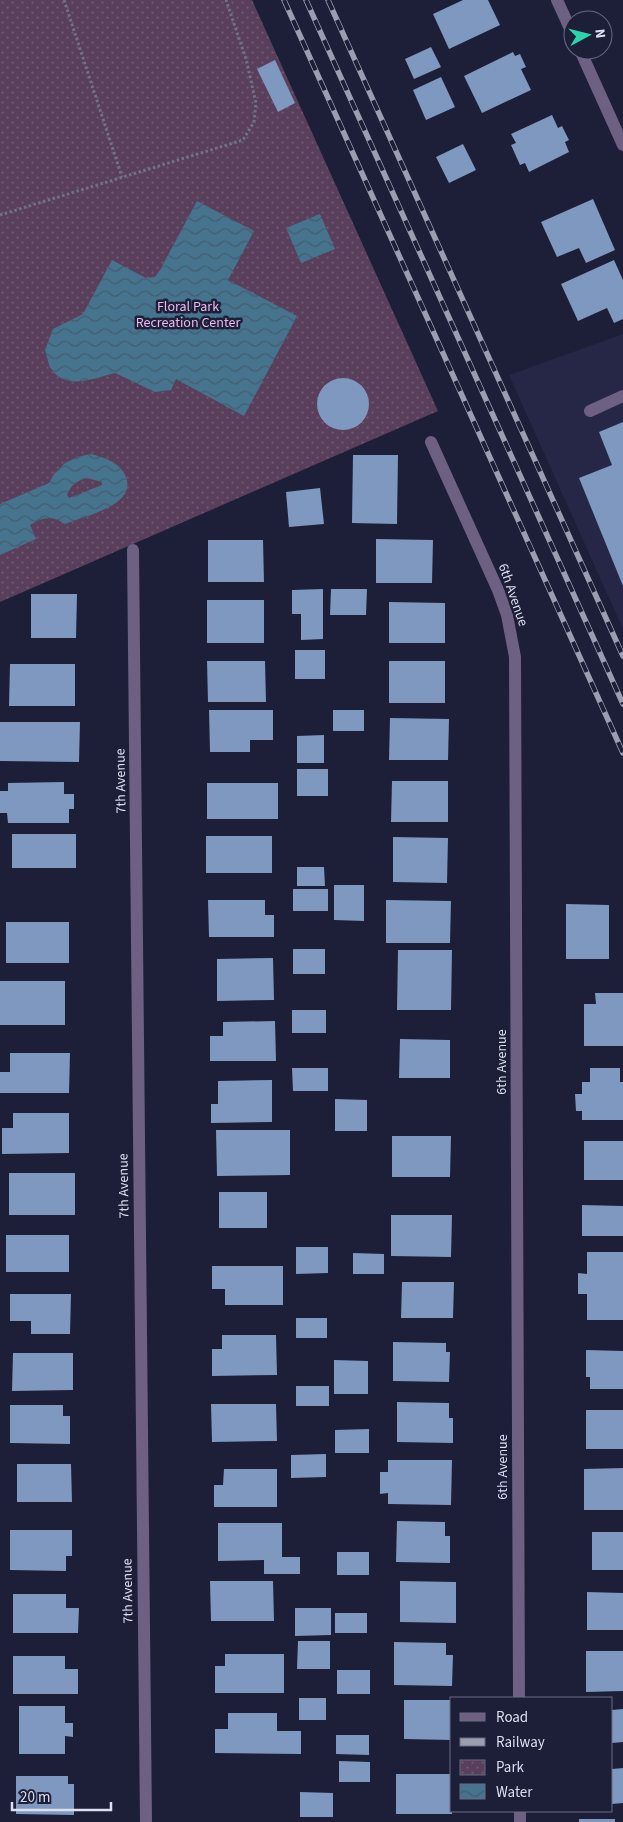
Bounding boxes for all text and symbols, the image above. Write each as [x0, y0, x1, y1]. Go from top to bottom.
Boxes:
north arrow [563, 10, 613, 60]
text: N [589, 28, 610, 39]
park label: Floral Park Recreation Center [136, 297, 240, 333]
street label: 6th Avenue [493, 561, 533, 629]
street label: 7th Avenue [110, 748, 132, 814]
street label: 6th Avenue [492, 1029, 512, 1095]
street label: 7th Avenue [113, 1153, 135, 1219]
street label: 6th Avenue [493, 1434, 513, 1500]
street label: 7th Avenue [117, 1558, 139, 1624]
legend [450, 1697, 613, 1812]
text: Road [496, 1707, 528, 1728]
text: Railway [496, 1732, 545, 1753]
text: Park [496, 1757, 525, 1778]
scale bar [12, 1780, 111, 1812]
text: Water [496, 1782, 533, 1803]
text: 20 m [20, 1787, 50, 1808]

